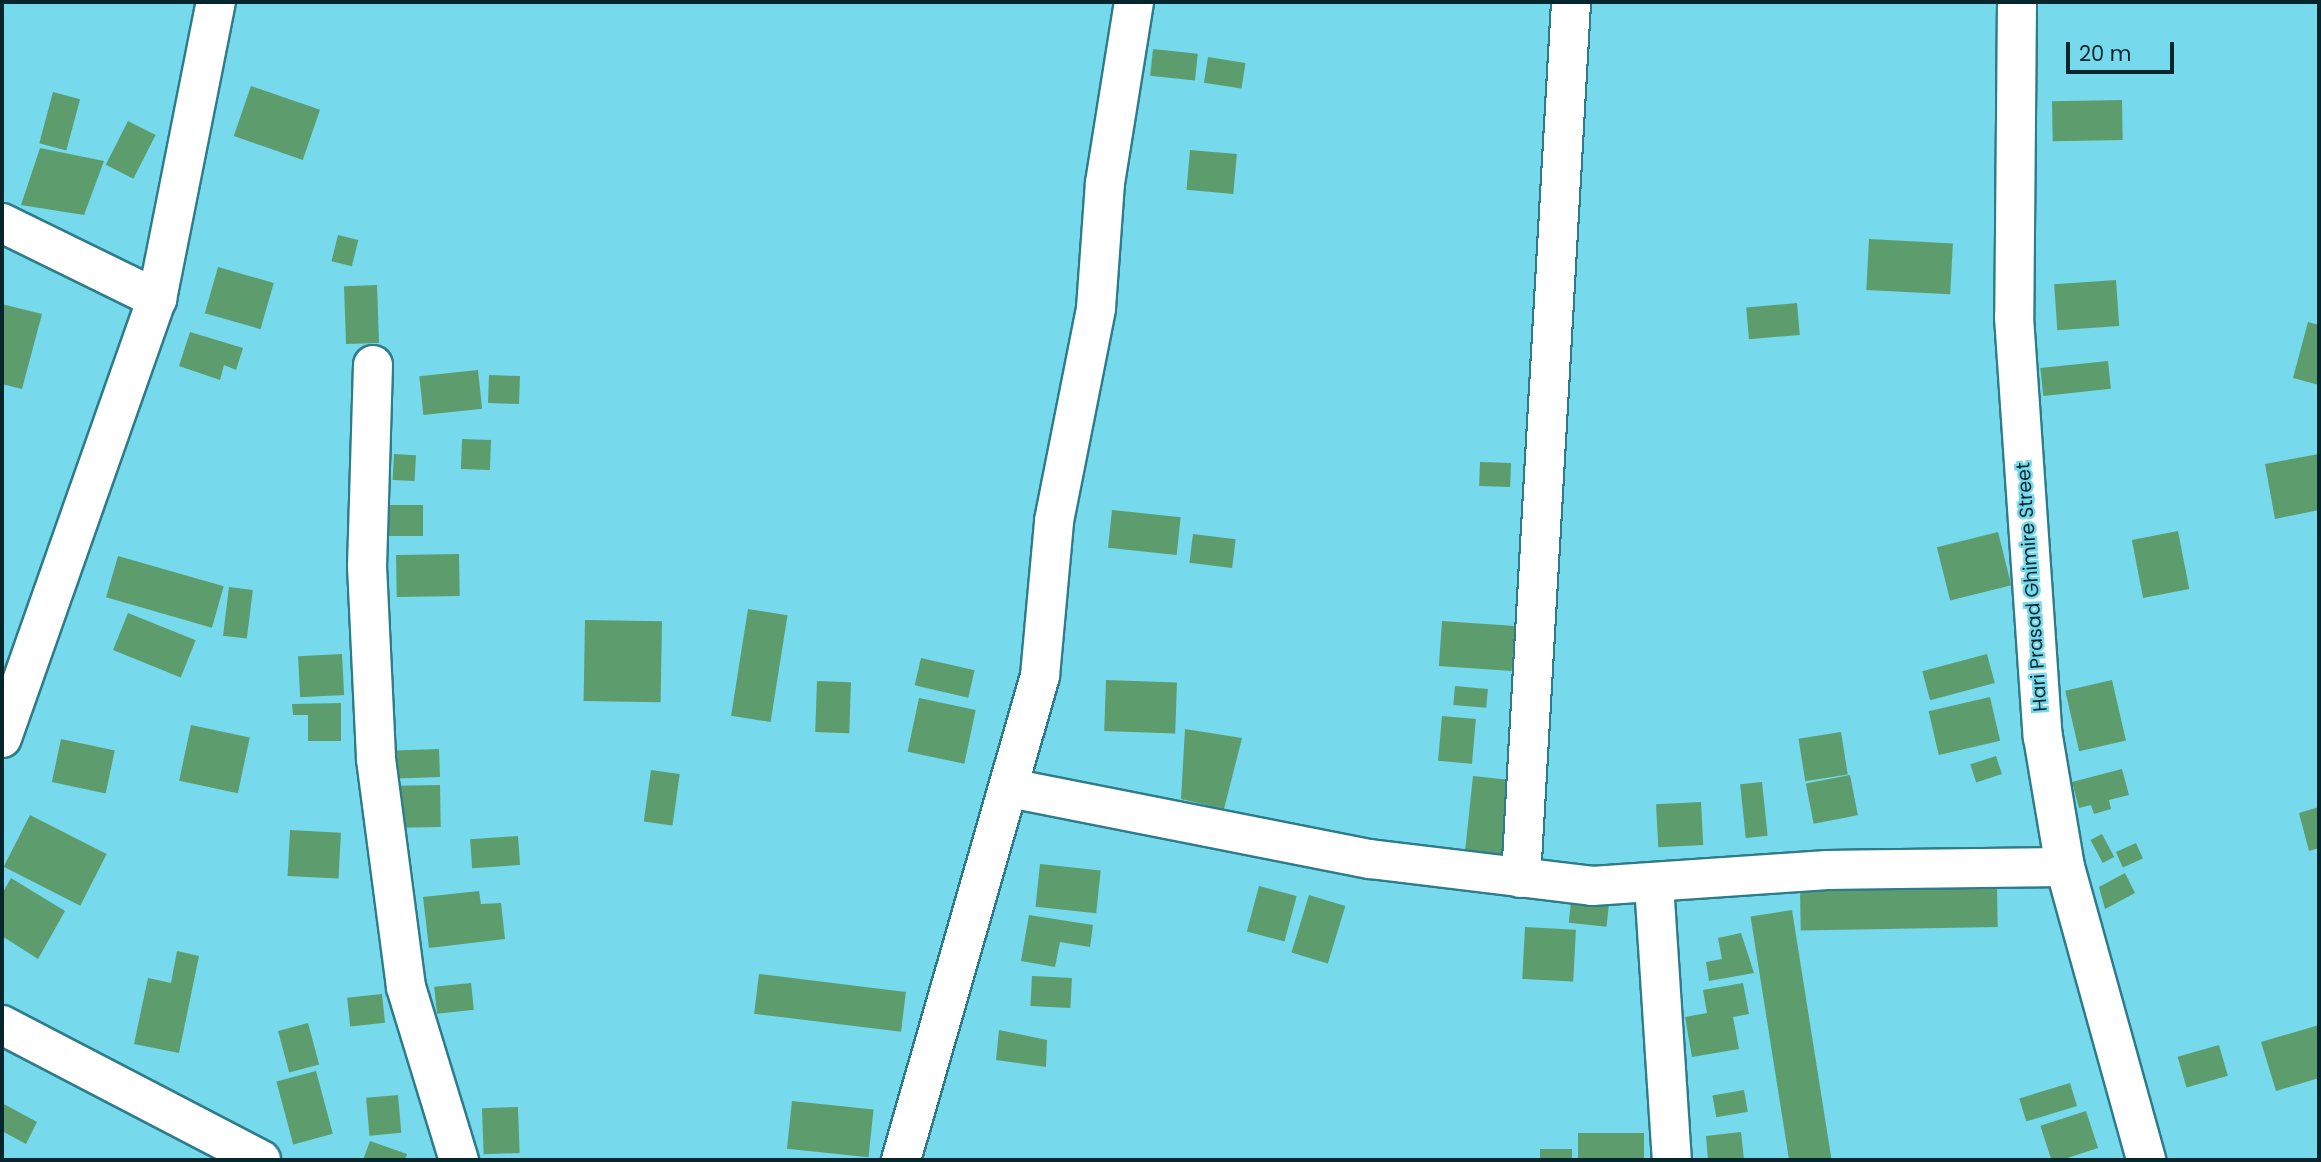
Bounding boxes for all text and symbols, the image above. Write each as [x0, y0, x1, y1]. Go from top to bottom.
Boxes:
scale bar [2069, 28, 2178, 72]
text: 20 m [2079, 39, 2132, 68]
street label: Hari Prasad Ghimire Street [2012, 462, 2052, 712]

